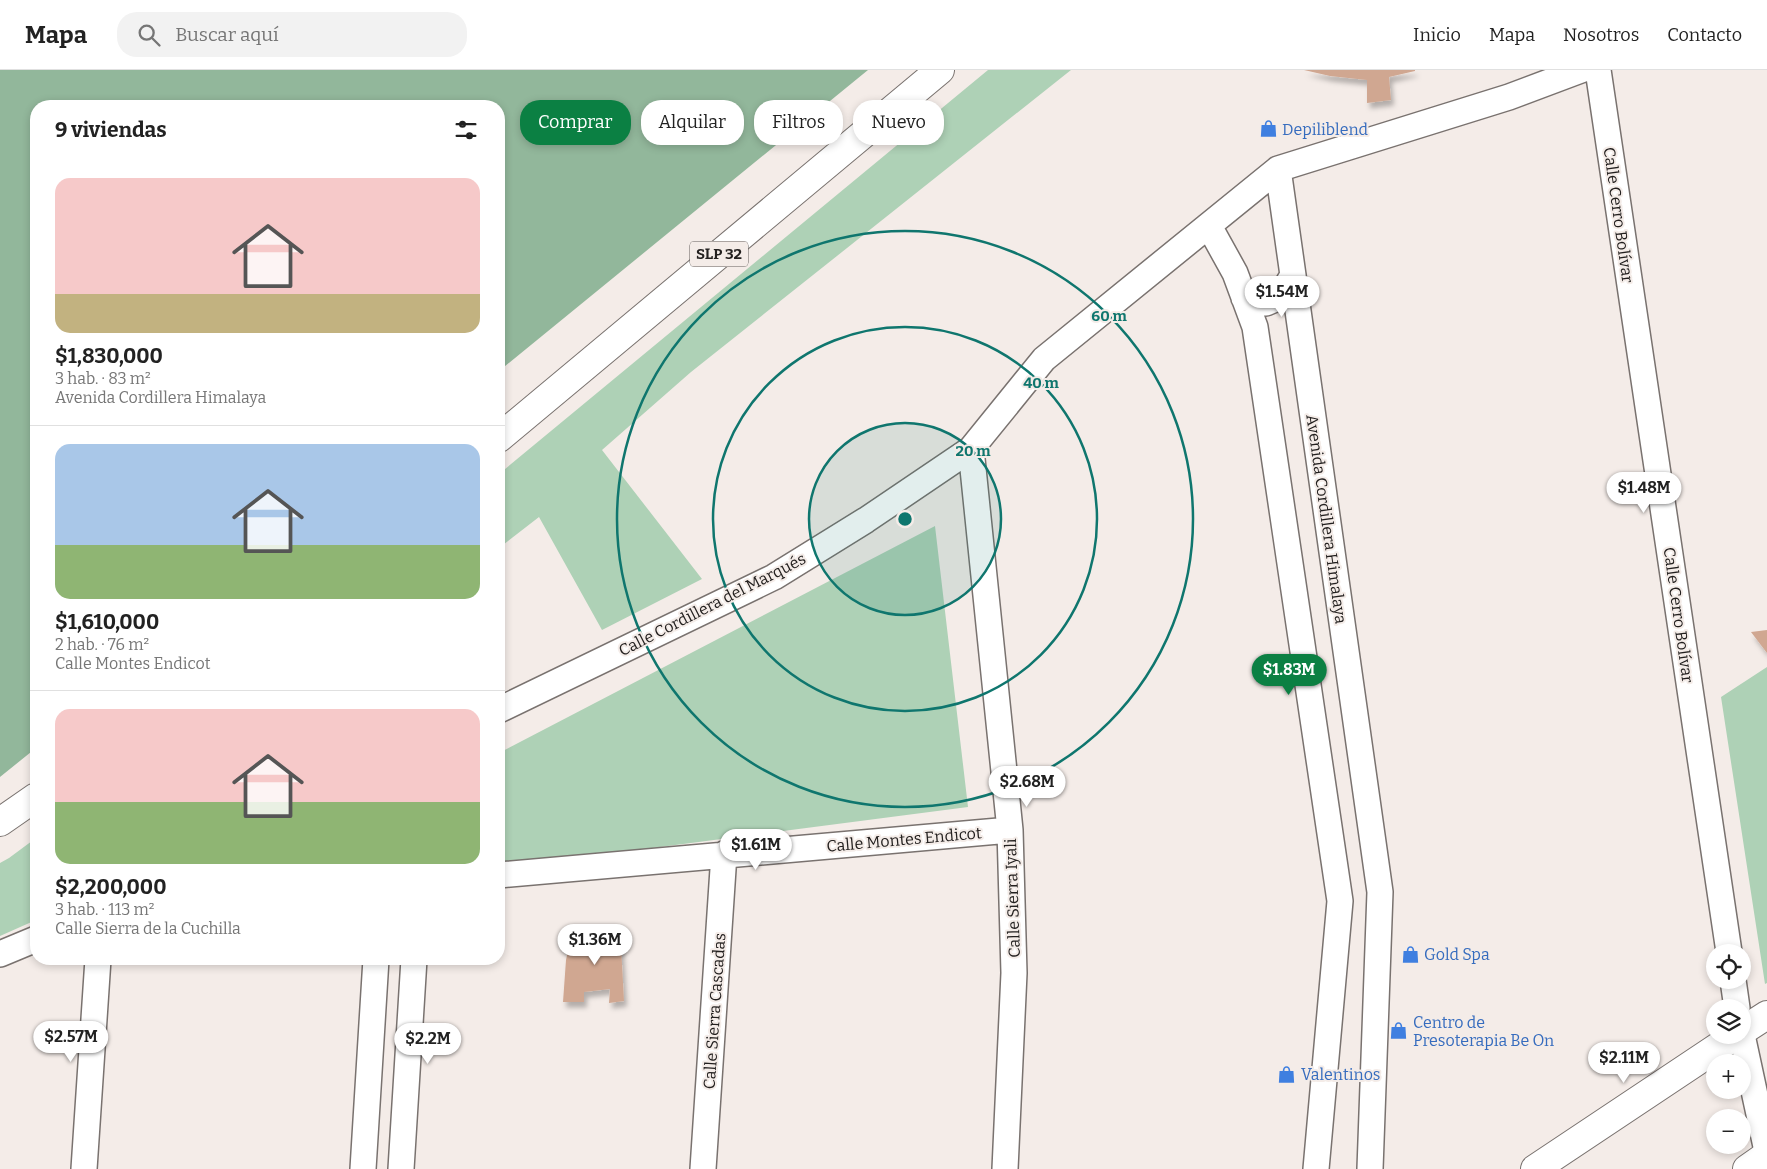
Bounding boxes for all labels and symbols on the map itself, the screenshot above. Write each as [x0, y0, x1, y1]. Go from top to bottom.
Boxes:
shop icon: Depiliblend [1258, 119, 1278, 139]
place label: Depiliblend [1282, 120, 1369, 139]
street label: Calle Cerro Bolívar [1600, 146, 1637, 284]
road number: SLP 32 [690, 242, 748, 266]
pin: $1.54M [1241, 276, 1323, 318]
text: 60 m [1091, 307, 1127, 325]
text: 40 m [1023, 374, 1060, 392]
street label: Avenida Cordillera Himalaya [1302, 413, 1351, 625]
text: 20 m [956, 442, 991, 460]
pin: $1.48M [1603, 472, 1685, 514]
centre of rings [896, 510, 914, 528]
street label: Calle Cerro Bolívar [1660, 546, 1697, 684]
street label: Calle Cordillera del Marqués [615, 549, 809, 660]
pin: $1.83M [1248, 654, 1330, 696]
pin: $2.68M [986, 766, 1068, 808]
street label: Calle Montes Endicot [826, 823, 983, 856]
pin: $1.61M [715, 828, 797, 871]
street label: Calle Sierra Iyali [1001, 838, 1024, 958]
pin: $1.36M [554, 924, 636, 966]
street label: Calle Sierra Cascadas [700, 932, 729, 1090]
shop icon: Gold Spa [1400, 944, 1420, 964]
place label: Gold Spa [1424, 945, 1490, 964]
place label: Centro de Presoterapia Be On [1413, 1013, 1554, 1050]
pin: $2.57M [30, 1020, 112, 1063]
shop icon: Centro de Presoterapia Be On [1389, 1021, 1409, 1041]
pin: $2.2M [393, 1022, 463, 1065]
pin: $2.11M [1583, 1042, 1665, 1084]
shop icon: Valentinos [1277, 1064, 1297, 1084]
place label: Valentinos [1301, 1065, 1381, 1084]

